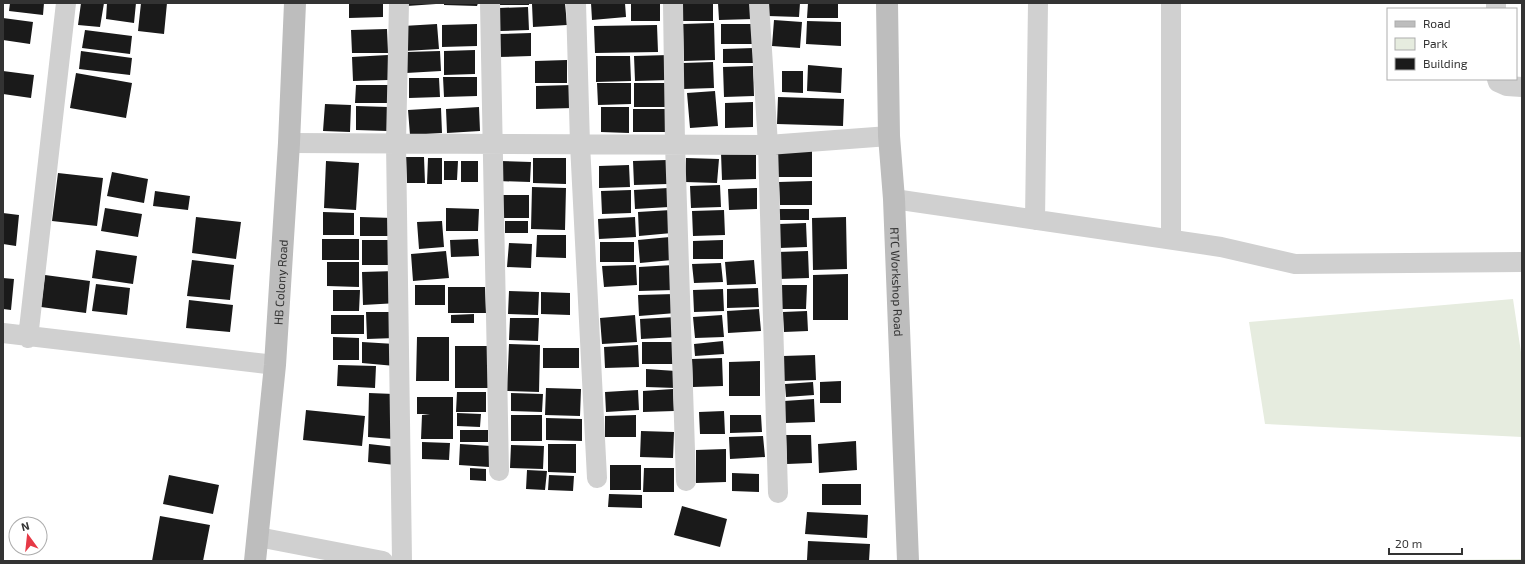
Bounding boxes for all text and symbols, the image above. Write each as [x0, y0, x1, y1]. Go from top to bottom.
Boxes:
legend [1387, 8, 1517, 80]
text: Road [1423, 16, 1451, 30]
text: Park [1423, 36, 1448, 50]
text: Building [1423, 56, 1468, 70]
street label: RTC Workshop Road [888, 227, 906, 337]
street label: HB Colony Road [271, 239, 290, 325]
north arrow [8, 516, 48, 556]
text: N [20, 519, 31, 533]
scale bar [1389, 530, 1462, 556]
text: 20 m [1395, 536, 1422, 550]

